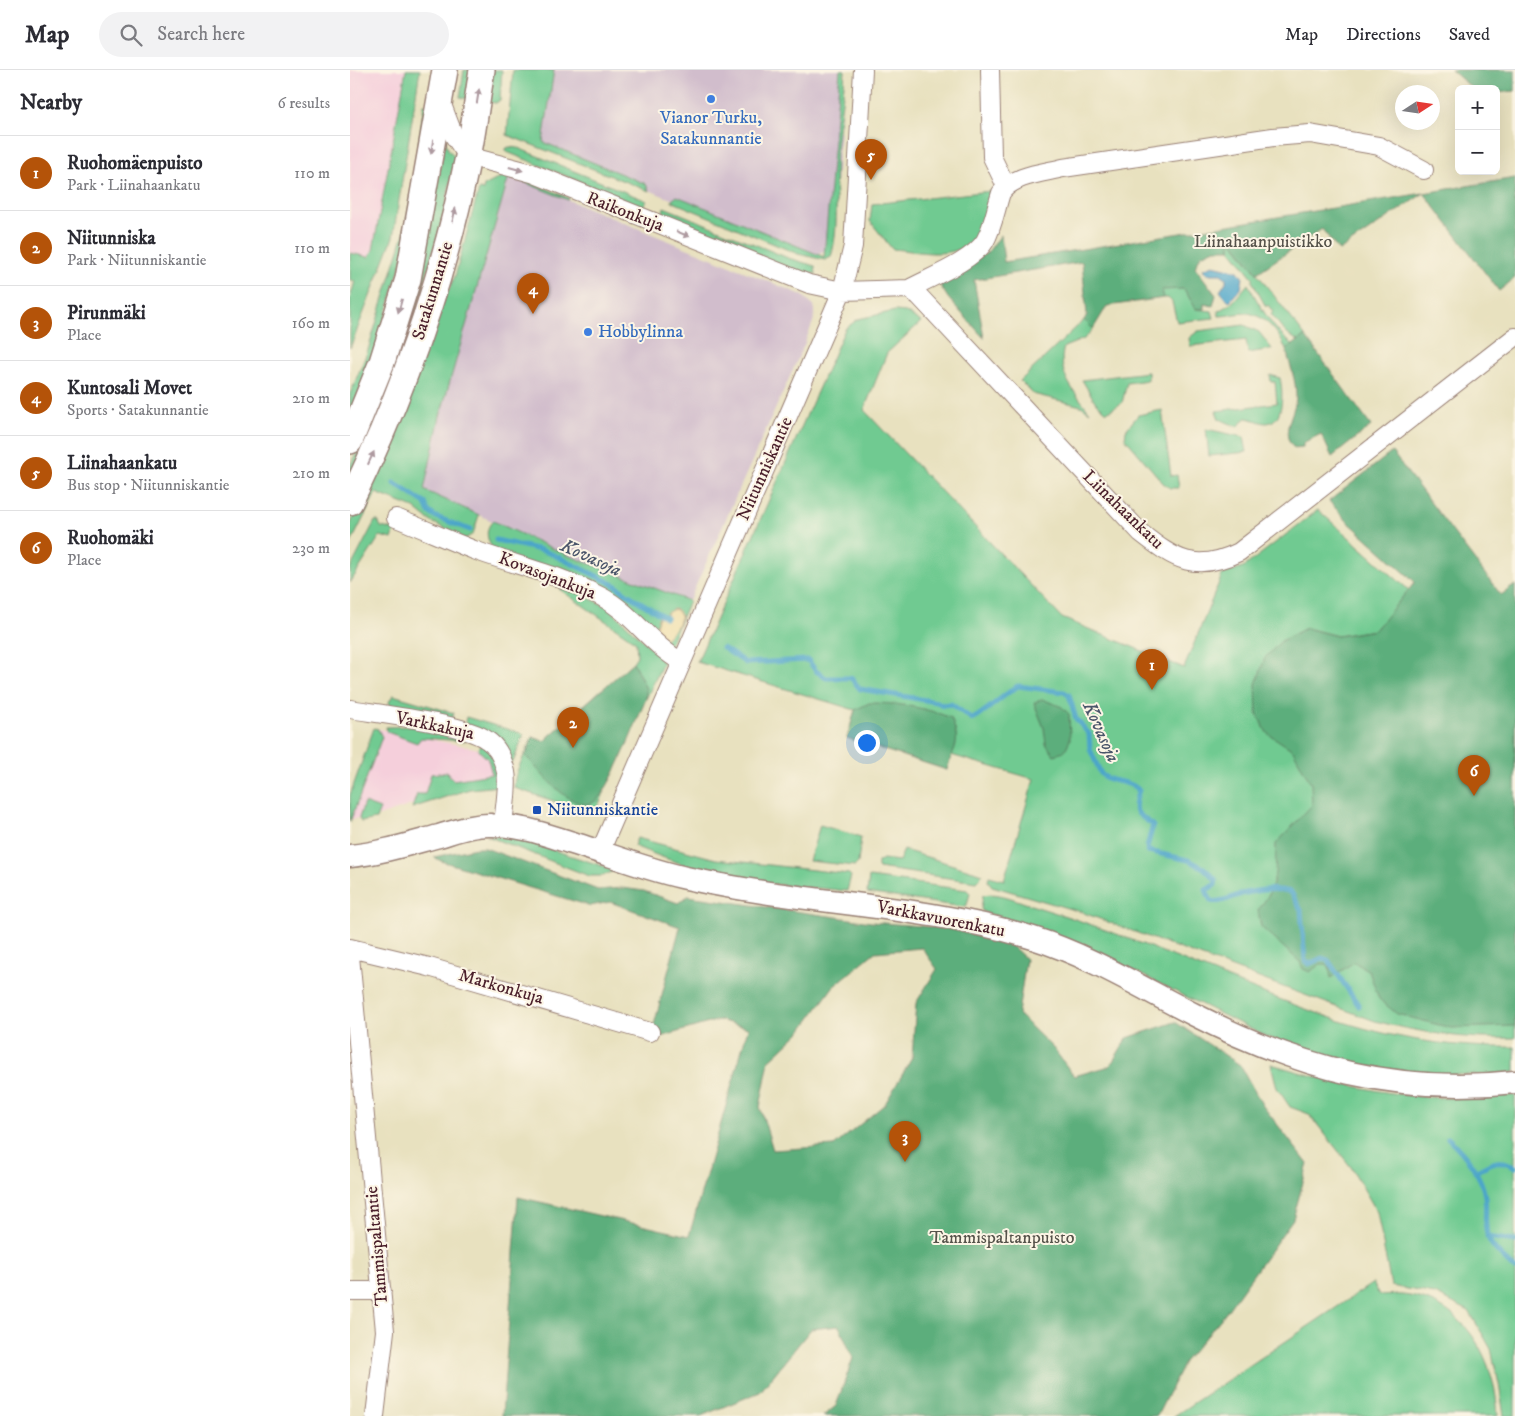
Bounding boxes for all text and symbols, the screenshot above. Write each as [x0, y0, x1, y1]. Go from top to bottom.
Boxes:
search box [99, 12, 449, 57]
text: Map [25, 20, 69, 50]
icon: search [117, 21, 145, 49]
text: Search here [157, 23, 245, 46]
text: Map [1285, 24, 1318, 46]
text: Directions [1346, 24, 1421, 46]
text: Saved [1449, 24, 1490, 46]
north arrow [1395, 85, 1440, 130]
map controls [1455, 85, 1500, 175]
button: + [1455, 85, 1500, 130]
one-way arrow [474, 87, 482, 103]
text: Nearby [20, 90, 82, 116]
text: 6 results [277, 93, 330, 113]
marker: Vianor Turku, Satakunnantie [705, 93, 717, 105]
place label: Vianor Turku, Satakunnantie [659, 107, 762, 150]
button: − [1455, 130, 1500, 175]
one-way arrow [427, 139, 435, 155]
pin: 5 [855, 139, 887, 180]
text: Ruohomäenpuisto [67, 152, 203, 175]
text: 1 [33, 163, 39, 183]
text: 110 m [294, 163, 330, 183]
one-way arrow [508, 165, 523, 173]
text: Park · Liinahaankatu [67, 175, 200, 195]
street label: Raikonkuja [583, 187, 667, 237]
one-way arrow [450, 208, 458, 223]
text: Niitunniska [67, 227, 156, 250]
one-way arrow [676, 230, 691, 238]
park label: Liinahaanpuistikko [1194, 231, 1333, 253]
text: 2 [32, 238, 40, 258]
text: 110 m [294, 238, 330, 258]
street label: Satakunnantie [408, 239, 458, 343]
text: Park · Niitunniskantie [67, 250, 206, 270]
pin: 4 [517, 273, 549, 314]
one-way arrow [396, 299, 404, 314]
text: Pirunmäki [67, 302, 146, 325]
text: 3 [33, 313, 39, 333]
text: 160 m [292, 313, 330, 333]
place label: Hobbylinna [598, 321, 684, 343]
text: Place [67, 325, 101, 345]
marker: Hobbylinna [582, 326, 594, 338]
text: Kuntosali Movet [67, 377, 192, 400]
text: 4 [31, 388, 41, 408]
text: 210 m [292, 388, 330, 408]
text: Sports · Satakunnantie [67, 400, 209, 420]
street label: Niitunniskantie [732, 414, 798, 524]
one-way arrow [368, 451, 376, 465]
text: Liinahaankatu [67, 452, 177, 475]
text: 5 [32, 463, 40, 483]
text: 210 m [292, 463, 330, 483]
street label: Liinahaankatu [1078, 466, 1168, 554]
text: Bus stop · Niitunniskantie [67, 475, 229, 495]
text: Ruohomäki [67, 527, 154, 550]
water label: Kovasoja [556, 534, 625, 582]
text: 6 [32, 538, 40, 558]
text: 230 m [292, 538, 330, 558]
street label: Kovasojankuja [495, 547, 599, 605]
text: Place [67, 550, 101, 570]
pin: 1 [1136, 649, 1168, 690]
water label: Kovasoja [1077, 697, 1125, 766]
street label: Varkkakuja [393, 707, 477, 745]
pin: 2 [557, 707, 589, 748]
your location [854, 730, 880, 756]
pin: 6 [1458, 755, 1490, 796]
place label: Niitunniskantie [547, 799, 658, 821]
marker: Niitunniskantie [531, 804, 543, 816]
street label: Varkkavuorenkatu [874, 896, 1007, 942]
street label: Markonkuja [456, 964, 546, 1010]
pin: 3 [889, 1121, 921, 1162]
street label: Tammispaltantie [361, 1185, 393, 1307]
park label: Tammispaltanpuisto [929, 1227, 1075, 1249]

